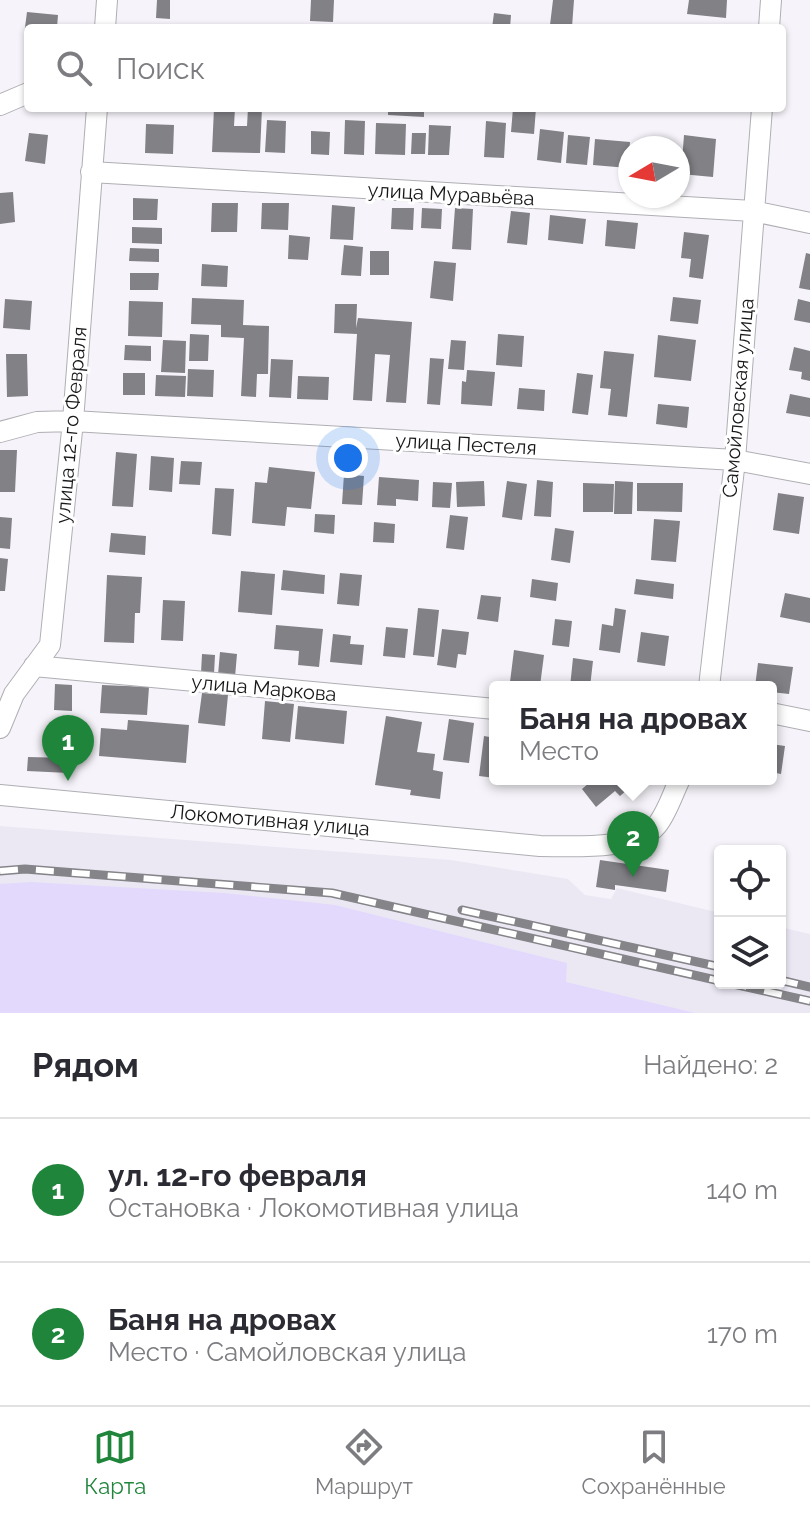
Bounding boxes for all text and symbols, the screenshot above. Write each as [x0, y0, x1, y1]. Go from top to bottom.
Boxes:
search box [24, 24, 786, 112]
icon: search [52, 46, 96, 90]
text: Поиск [116, 51, 205, 86]
north arrow [618, 136, 690, 208]
street label: улица Муравьёва [367, 178, 535, 210]
street label: Самойловская улица [717, 297, 759, 499]
street label: улица 12-го Февраля [50, 325, 92, 525]
street label: улица Пестеля [395, 428, 537, 460]
your location [328, 438, 368, 478]
street label: улица Маркова [190, 670, 338, 706]
popup [489, 681, 777, 785]
text: Баня на дровах [519, 701, 747, 736]
pin: 1 [42, 715, 94, 781]
text: Место [519, 736, 599, 766]
street label: Локомотивная улица [169, 799, 371, 841]
pin: 2 [607, 811, 659, 877]
map controls [714, 845, 786, 989]
button: locate [714, 845, 786, 917]
button: layers [714, 917, 786, 989]
text: Рядом [32, 1045, 139, 1085]
text: Найдено: 2 [643, 1050, 778, 1080]
text: ул. 12-го февраля [108, 1158, 367, 1193]
text: 1 [52, 1175, 64, 1205]
text: 140 m [706, 1175, 778, 1205]
text: Остановка · Локомотивная улица [108, 1193, 519, 1223]
text: Баня на дровах [108, 1302, 336, 1337]
text: 2 [51, 1319, 65, 1349]
text: 170 m [707, 1319, 778, 1349]
text: Место · Самойловская улица [108, 1337, 466, 1367]
tab: Карта [84, 1425, 146, 1499]
tab: Маршрут [315, 1425, 413, 1499]
tab: Сохранённые [582, 1425, 726, 1499]

